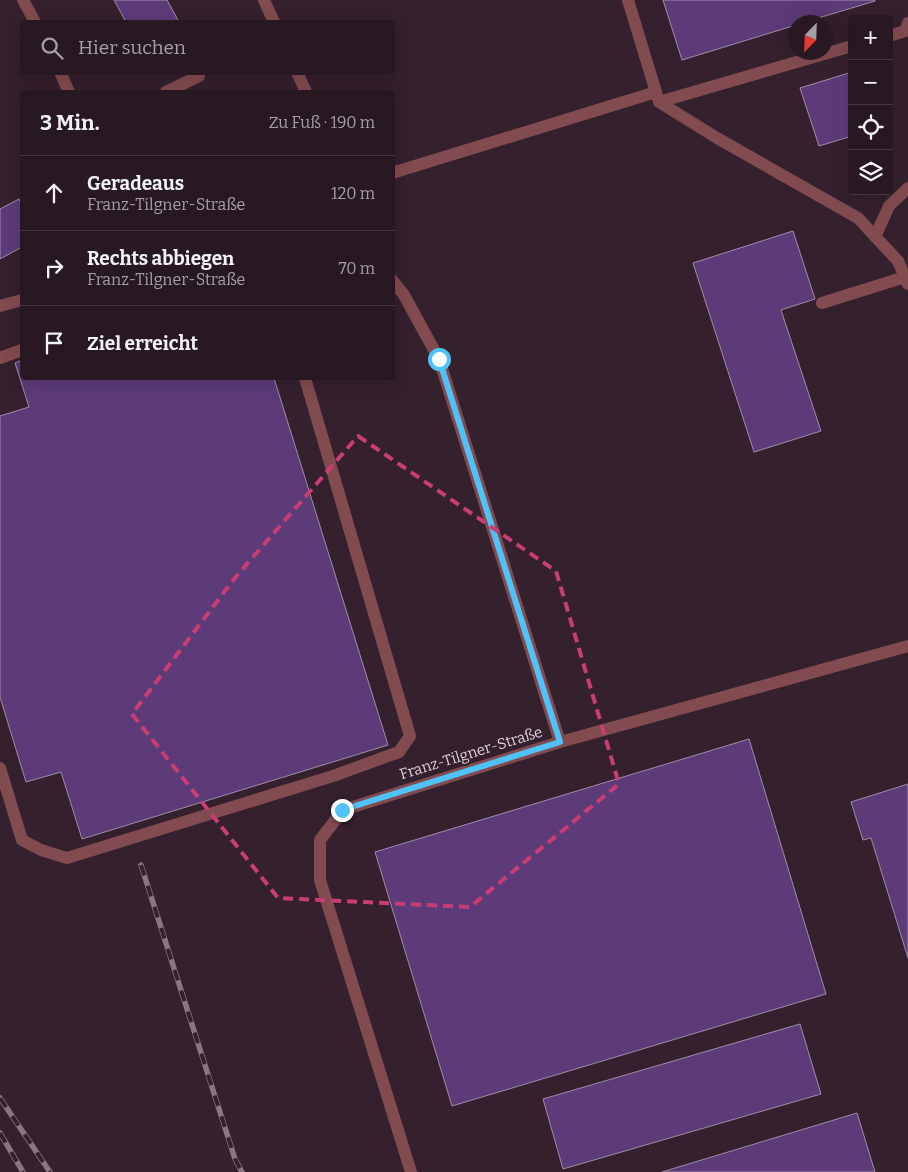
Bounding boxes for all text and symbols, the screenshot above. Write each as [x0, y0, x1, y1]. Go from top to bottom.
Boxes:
north arrow [788, 15, 833, 60]
map controls [848, 15, 893, 195]
button: + [848, 15, 893, 60]
search box [20, 20, 395, 75]
icon: search [38, 34, 66, 62]
text: Hier suchen [78, 36, 186, 59]
button: − [848, 60, 893, 105]
button: locate [848, 105, 893, 150]
text: 3 Min. [40, 110, 100, 136]
text: Zu Fuß · 190 m [269, 113, 375, 132]
button: layers [848, 150, 893, 195]
text: Geradeaus [87, 172, 184, 195]
icon: ahead [40, 179, 68, 207]
text: 120 m [331, 184, 375, 203]
text: Franz-Tilgner-Straße [87, 195, 245, 214]
text: Rechts abbiegen [87, 247, 234, 270]
icon: right [40, 254, 68, 282]
text: 70 m [339, 259, 375, 278]
text: Franz-Tilgner-Straße [87, 270, 245, 289]
icon: arrive [40, 329, 68, 357]
text: Ziel erreicht [87, 332, 198, 355]
route start [428, 348, 451, 371]
street label: Franz-Tilgner-Straße [397, 723, 545, 783]
route end [331, 799, 354, 822]

